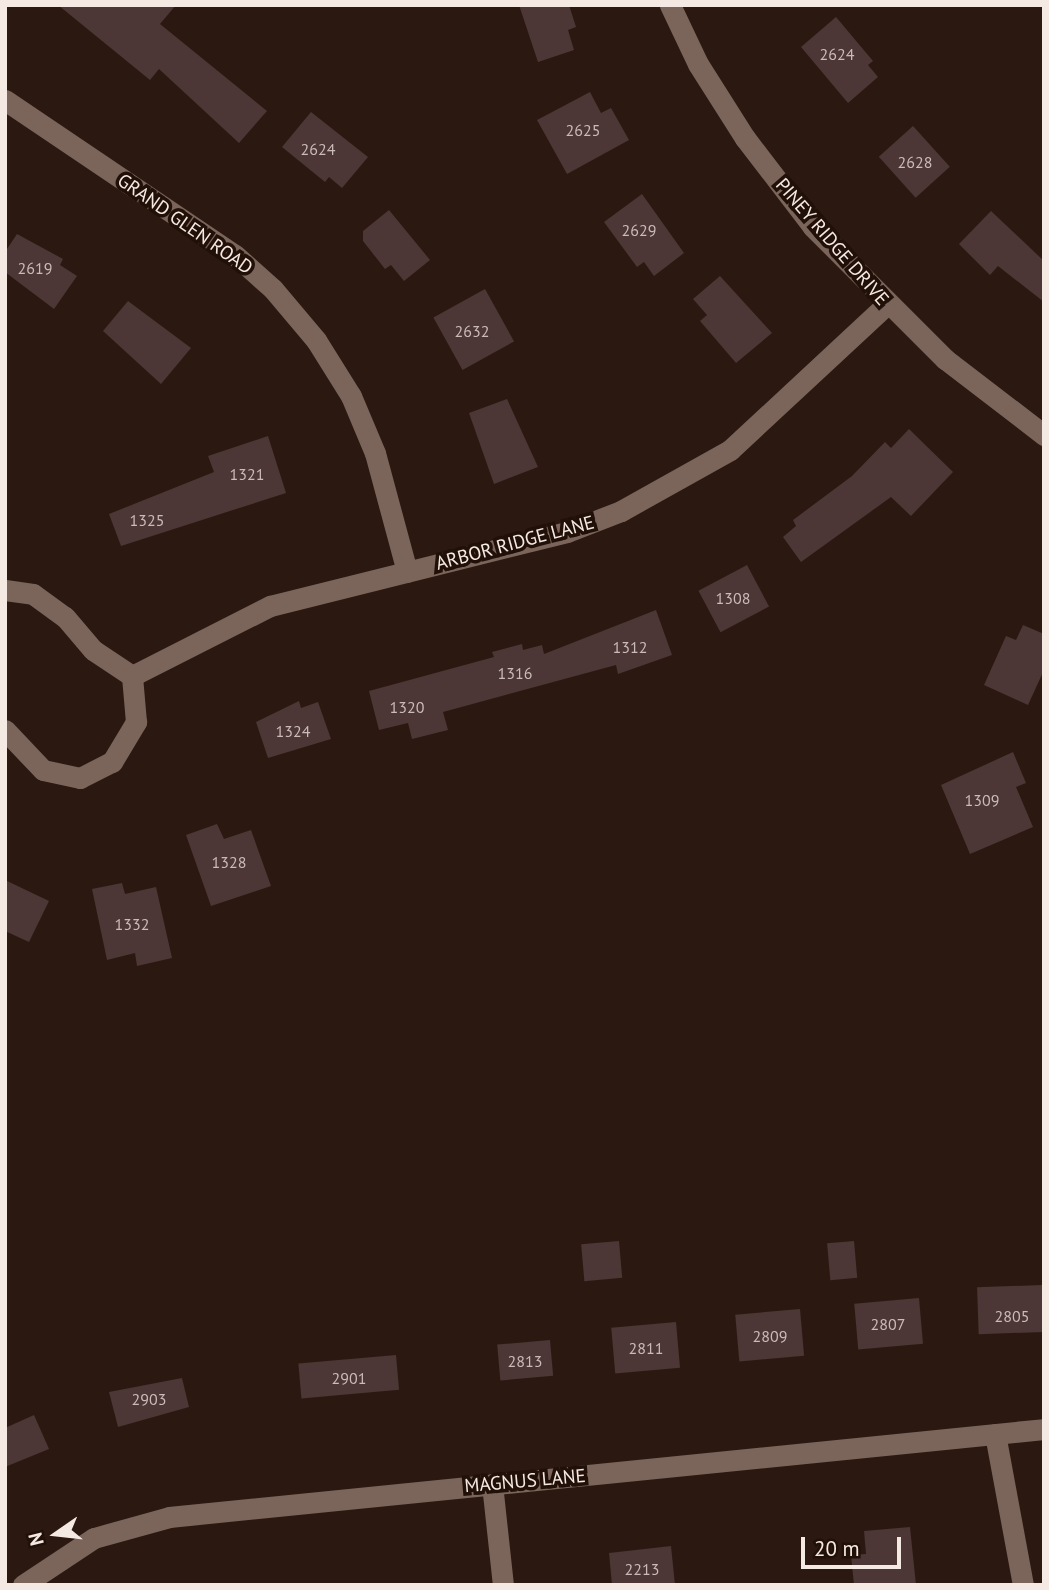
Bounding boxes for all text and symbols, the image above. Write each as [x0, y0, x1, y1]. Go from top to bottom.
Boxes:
house number: 2624 [820, 44, 854, 64]
house number: 2625 [566, 120, 600, 140]
house number: 2624 [301, 139, 335, 159]
house number: 2628 [898, 152, 932, 172]
street label: GRAND GLEN ROAD [113, 169, 257, 279]
street label: PINEY RIDGE DRIVE [771, 174, 893, 310]
house number: 2629 [622, 220, 656, 240]
house number: 2619 [18, 258, 52, 278]
house number: 2632 [455, 321, 489, 341]
house number: 1321 [230, 464, 264, 484]
house number: 1325 [130, 510, 164, 530]
street label: ARBOR RIDGE LANE [433, 511, 597, 575]
house number: 1308 [716, 588, 750, 608]
house number: 1312 [613, 637, 647, 657]
house number: 1316 [498, 663, 532, 683]
house number: 1320 [390, 697, 424, 717]
house number: 1324 [276, 721, 310, 741]
house number: 1309 [965, 790, 999, 810]
house number: 1328 [212, 852, 246, 872]
house number: 1332 [115, 914, 149, 934]
house number: 2805 [995, 1306, 1029, 1326]
house number: 2807 [871, 1314, 905, 1334]
house number: 2809 [753, 1326, 787, 1346]
house number: 2811 [629, 1338, 663, 1358]
house number: 2813 [508, 1351, 542, 1371]
house number: 2901 [332, 1368, 366, 1388]
house number: 2903 [132, 1389, 166, 1409]
street label: MAGNUS LANE [463, 1464, 587, 1498]
north arrow [21, 1499, 91, 1569]
scale bar [804, 1524, 904, 1568]
text: N [22, 1530, 49, 1548]
text: 20 m [814, 1535, 860, 1562]
house number: 2213 [625, 1559, 659, 1579]

